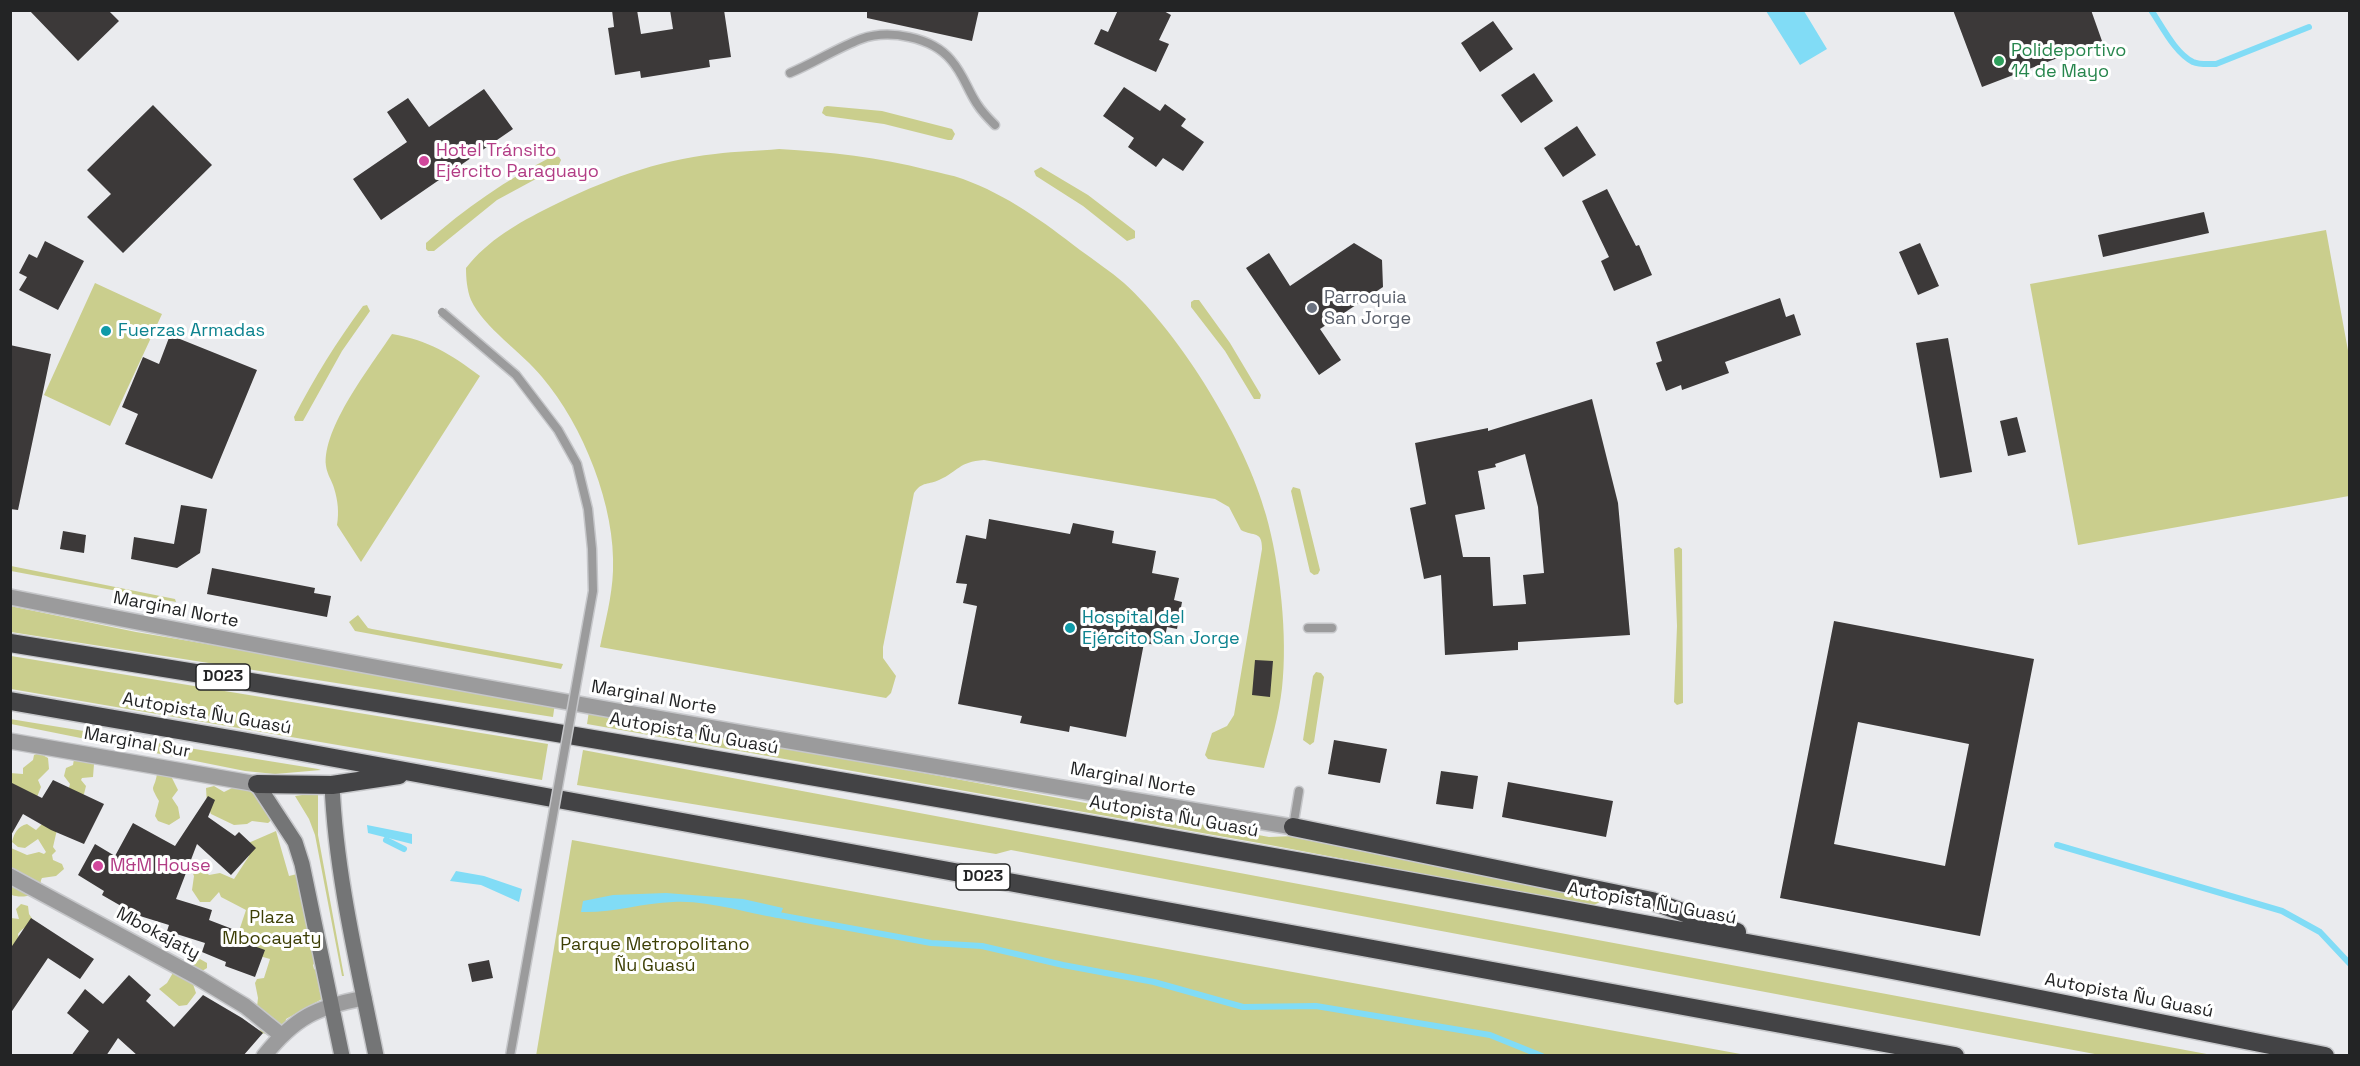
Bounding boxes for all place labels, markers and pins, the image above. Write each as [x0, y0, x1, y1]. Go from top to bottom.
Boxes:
place label: Polideportivo 14 de Mayo [2011, 40, 2126, 82]
marker: Polideportivo 14 de Mayo [1992, 54, 2006, 68]
place label: Hotel Tránsito Ejército Paraguayo [436, 140, 599, 182]
marker: Hotel Tránsito Ejército Paraguayo [417, 154, 431, 168]
place label: Parroquia San Jorge [1324, 287, 1411, 330]
marker: Parroquia San Jorge [1305, 301, 1319, 315]
place label: Fuerzas Armadas [118, 320, 265, 342]
marker: Fuerzas Armadas [99, 324, 113, 338]
place label: Hospital del Ejército San Jorge [1082, 607, 1240, 650]
marker: Hospital del Ejército San Jorge [1063, 621, 1077, 635]
place label: M&M House [110, 855, 211, 877]
marker: M&M House [91, 859, 105, 873]

